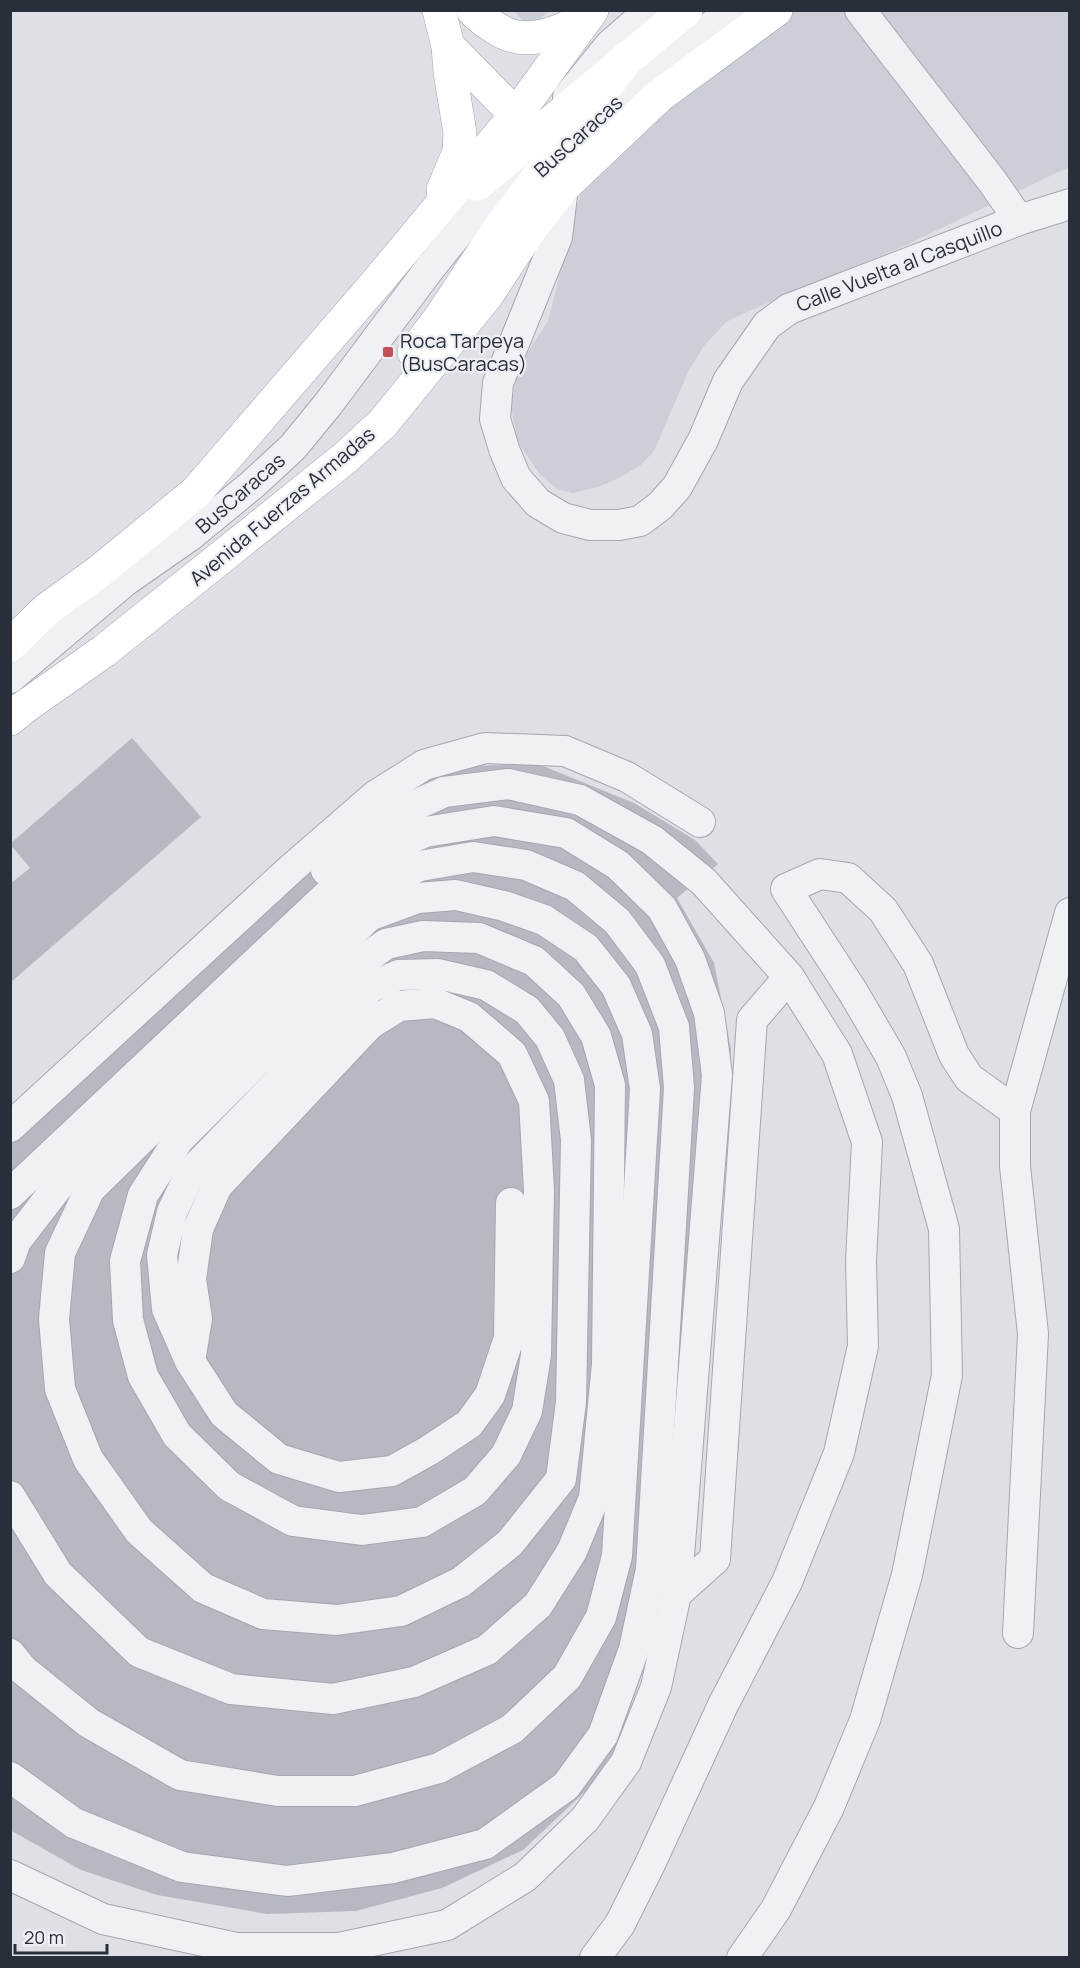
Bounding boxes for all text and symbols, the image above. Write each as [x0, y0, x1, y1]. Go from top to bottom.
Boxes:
street label: BusCaracas [528, 89, 628, 183]
street label: Calle Vuelta al Casquillo [792, 214, 1006, 318]
place label: Roca Tarpeya (BusCaracas) [400, 327, 527, 377]
marker: Roca Tarpeya (BusCaracas) [381, 345, 395, 359]
street label: Avenida Fuerzas Armadas [184, 420, 380, 592]
street label: BusCaracas [189, 447, 291, 539]
scale bar [15, 1917, 106, 1955]
text: 20 m [24, 1925, 64, 1949]

